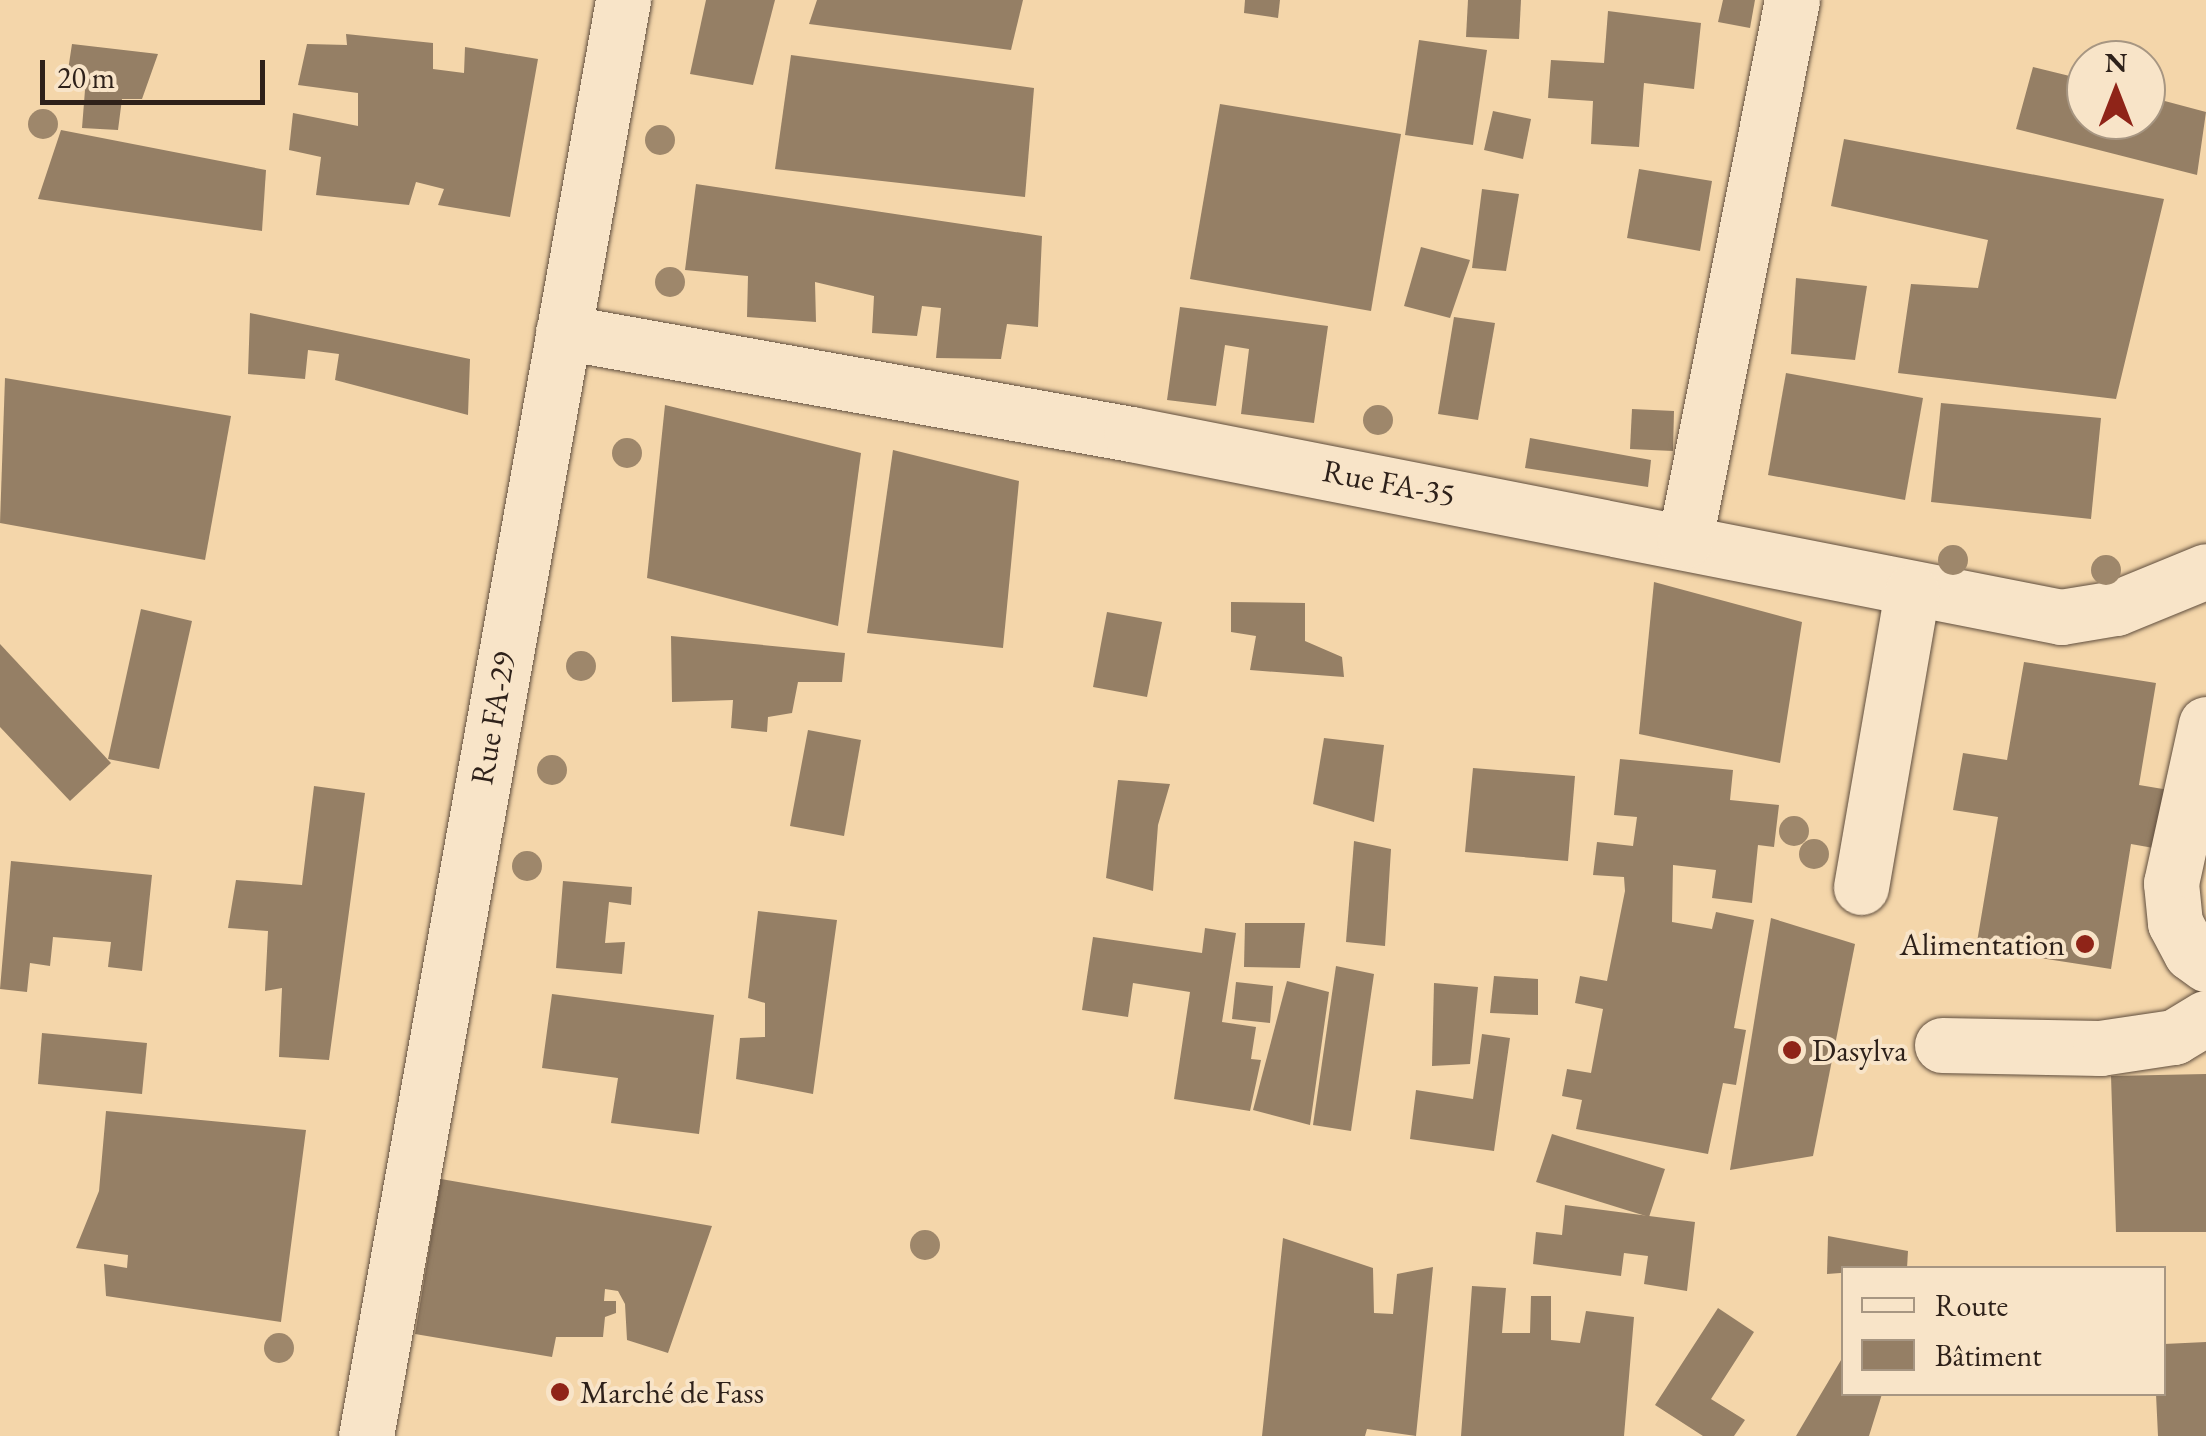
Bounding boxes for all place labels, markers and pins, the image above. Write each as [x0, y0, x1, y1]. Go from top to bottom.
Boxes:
place label: Alimentation [1900, 925, 2065, 963]
marker: Alimentation [2074, 933, 2096, 955]
place label: Dasylva [1812, 1031, 1907, 1069]
marker: Dasylva [1781, 1039, 1803, 1061]
place label: Marché de Fass [580, 1373, 764, 1411]
marker: Marché de Fass [549, 1381, 571, 1403]

